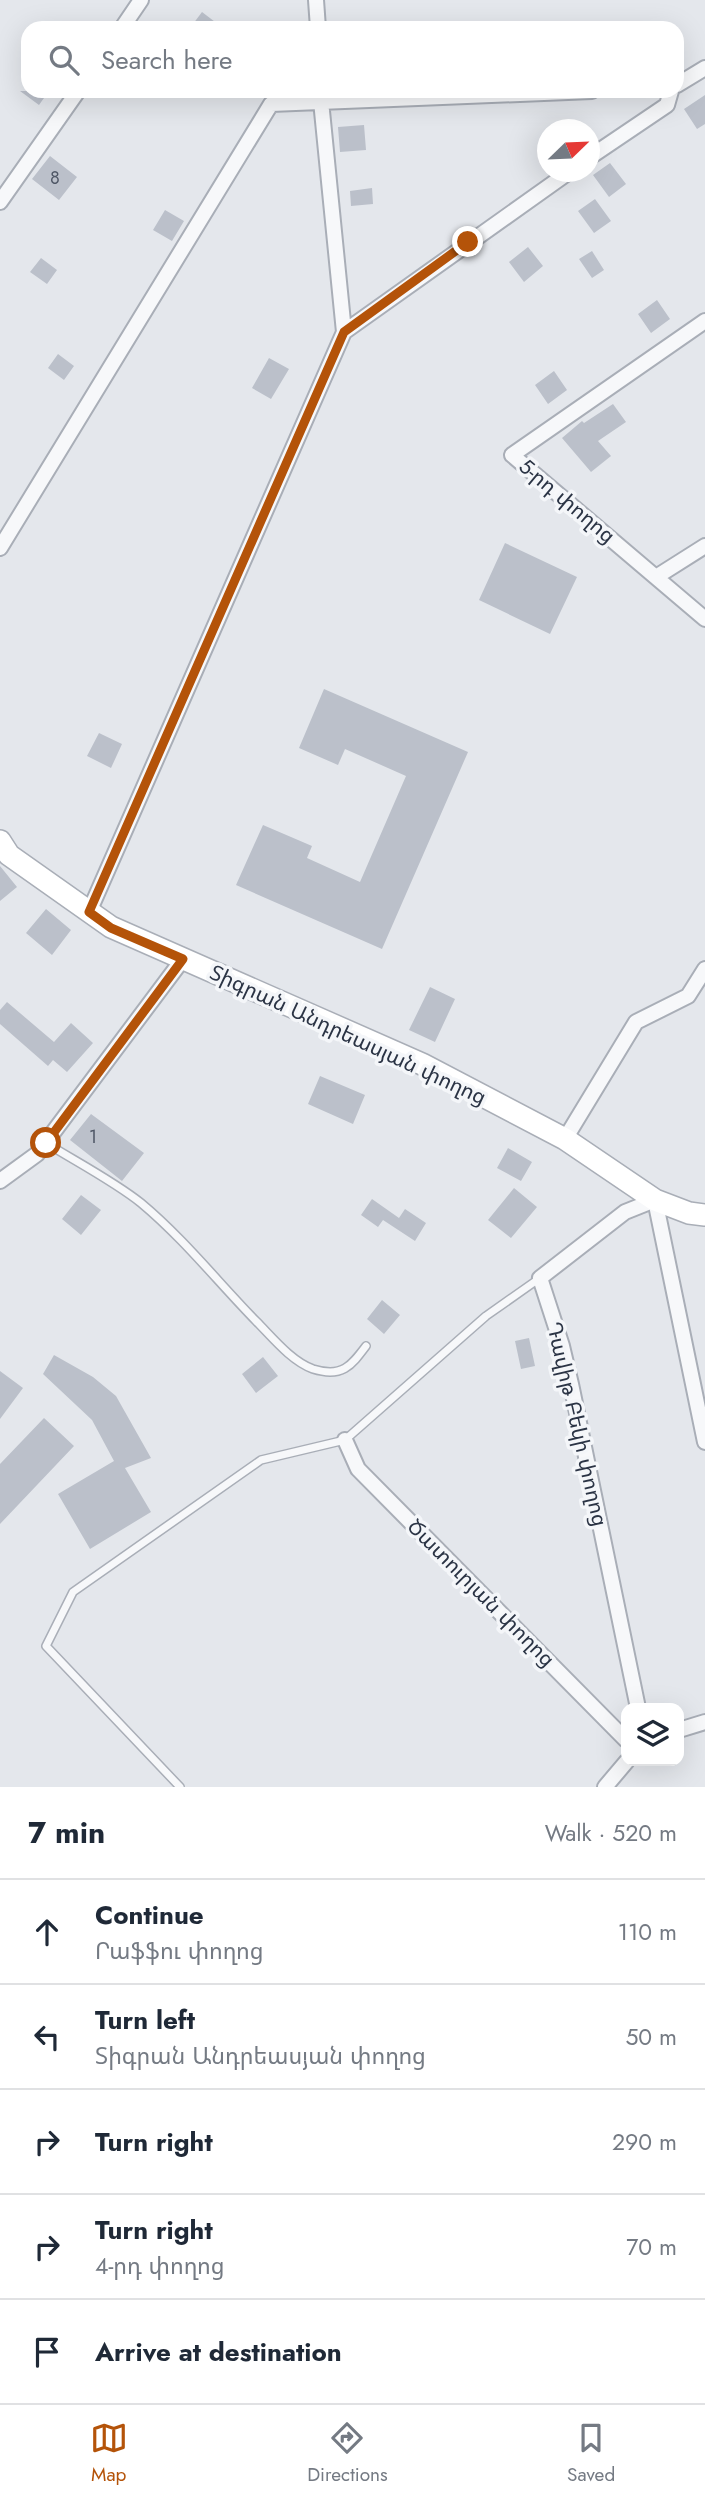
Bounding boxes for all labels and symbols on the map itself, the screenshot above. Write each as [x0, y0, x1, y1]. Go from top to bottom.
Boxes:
north arrow [537, 119, 600, 182]
house number: 8 [50, 165, 60, 191]
route end [452, 226, 483, 257]
street label: 5-րդ փողոց [512, 452, 622, 550]
street label: Տիգրան Անդրեասյան փողոց [205, 958, 491, 1112]
house number: 1 [89, 1124, 97, 1150]
route start [30, 1127, 61, 1158]
street label: Դավիթ Բեկի փողոց [539, 1319, 615, 1529]
street label: Ծատուրյան փողոց [400, 1512, 562, 1674]

